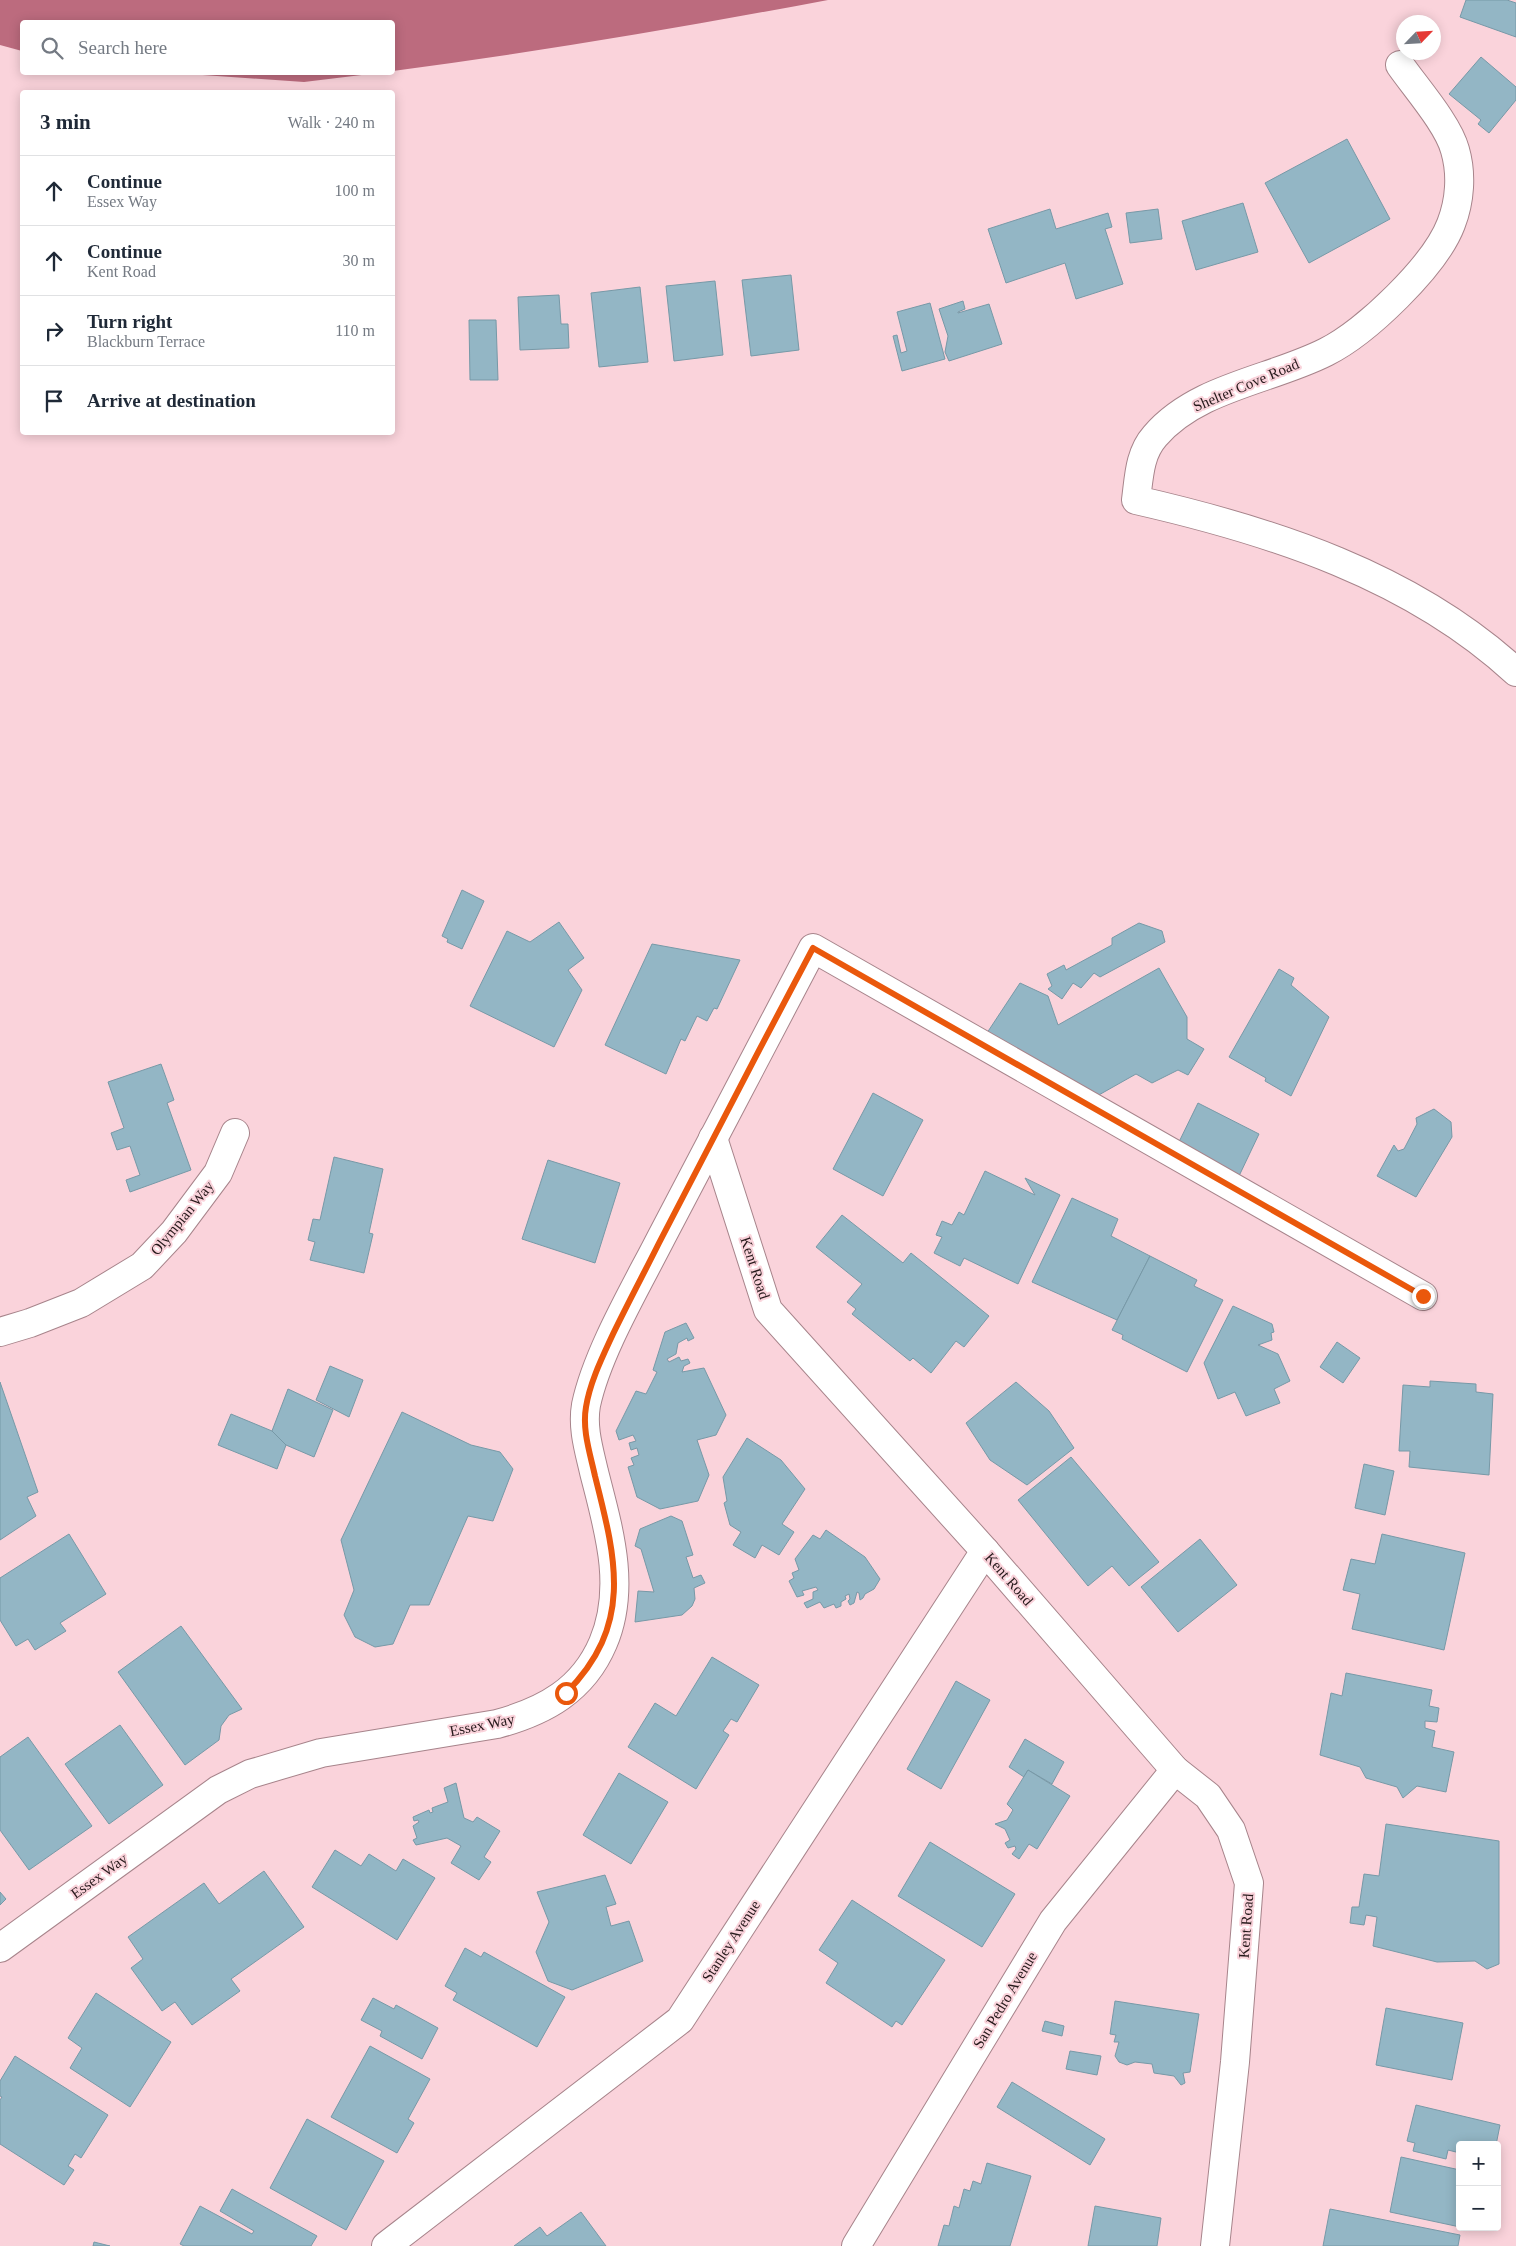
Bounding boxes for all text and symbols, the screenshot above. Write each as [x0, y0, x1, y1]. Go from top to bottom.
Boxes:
north arrow [1396, 15, 1441, 60]
search box [20, 20, 395, 75]
icon: search [38, 34, 66, 62]
text: Search here [78, 37, 167, 58]
text: 3 min [40, 110, 91, 134]
text: Walk · 240 m [288, 114, 375, 131]
text: Continue [87, 171, 162, 192]
icon: ahead [40, 177, 68, 205]
text: 100 m [335, 182, 375, 199]
text: Essex Way [87, 193, 157, 210]
text: Continue [87, 241, 162, 262]
icon: ahead [40, 247, 68, 275]
text: 30 m [343, 252, 375, 269]
text: Kent Road [87, 263, 156, 280]
text: Turn right [87, 311, 172, 332]
icon: right [40, 317, 68, 345]
text: 110 m [335, 322, 375, 339]
text: Blackburn Terrace [87, 333, 205, 350]
street label: Shelter Cove Road [1191, 355, 1302, 415]
icon: arrive [40, 387, 68, 415]
text: Arrive at destination [87, 390, 256, 411]
street label: Olympian Way [147, 1177, 217, 1258]
street label: Kent Road [737, 1235, 773, 1302]
route end [1412, 1285, 1435, 1308]
street label: Kent Road [982, 1549, 1037, 1609]
route start [555, 1682, 578, 1705]
street label: Essex Way [448, 1711, 516, 1739]
street label: Essex Way [68, 1850, 131, 1902]
street label: Kent Road [1236, 1893, 1256, 1959]
street label: Stanley Avenue [699, 1897, 763, 1985]
street label: San Pedro Avenue [970, 1949, 1040, 2051]
map controls [1456, 2141, 1501, 2231]
button: + [1456, 2141, 1501, 2186]
button: − [1456, 2186, 1501, 2231]

